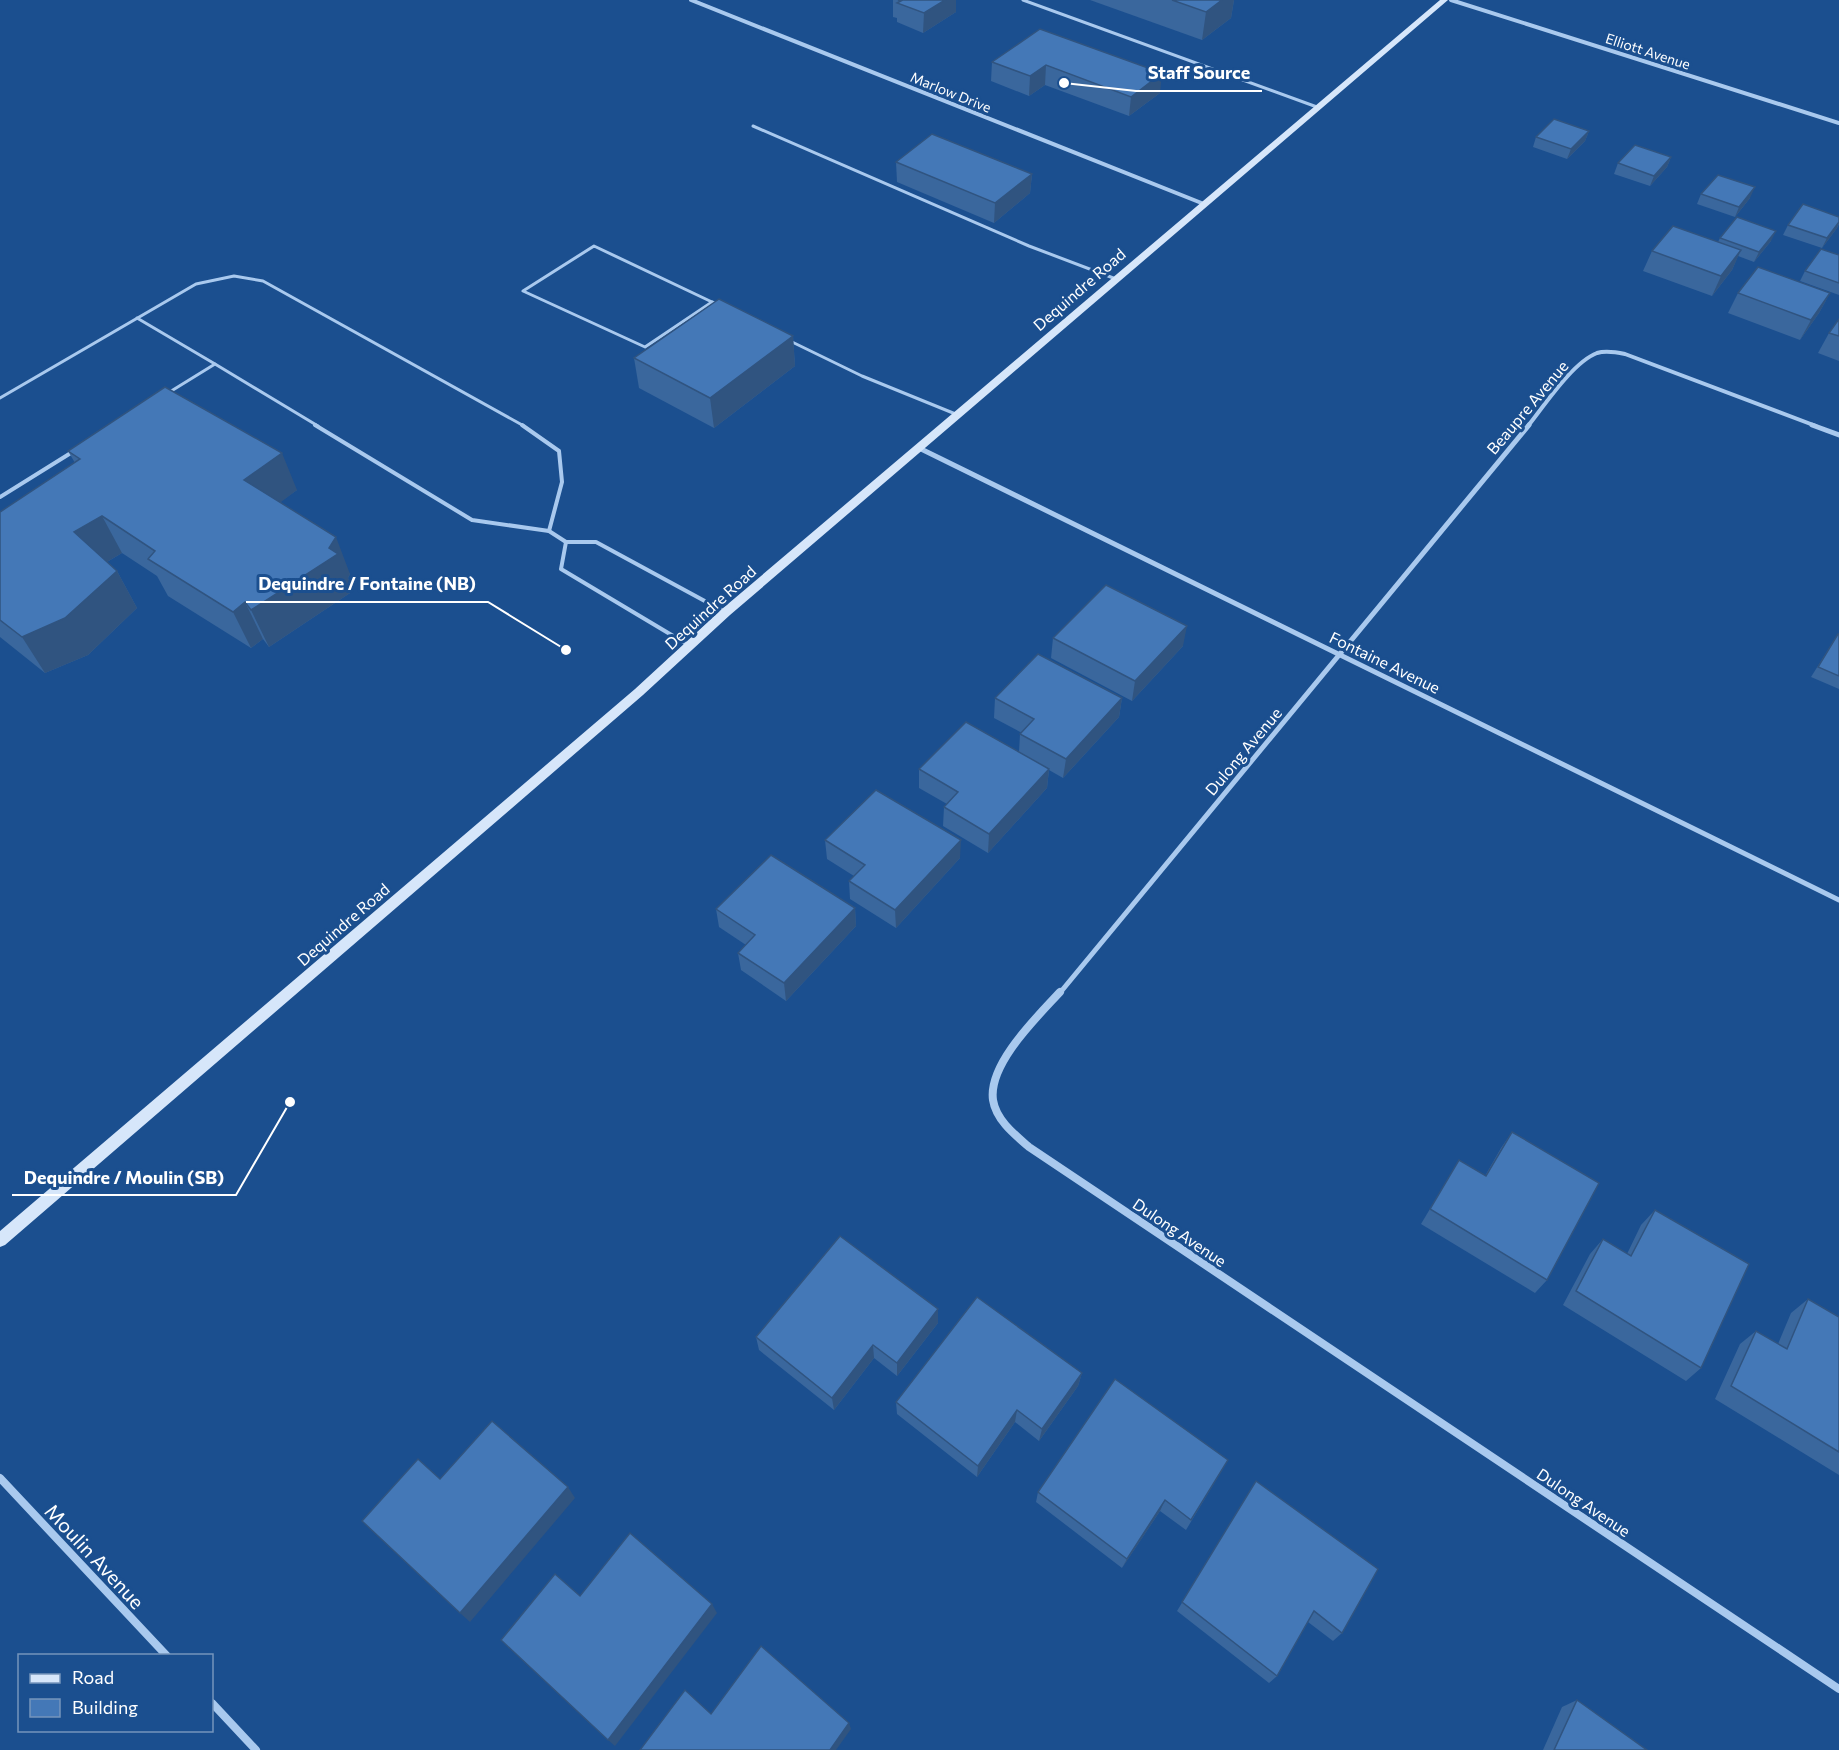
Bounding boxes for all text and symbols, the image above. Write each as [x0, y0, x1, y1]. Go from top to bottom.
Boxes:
street label: Elliott Avenue [1603, 29, 1693, 73]
callout: Staff Source [1136, 55, 1262, 91]
text: Staff Source [1148, 61, 1250, 83]
street label: Marlow Drive [908, 68, 994, 116]
street label: Dequindre Road [1029, 244, 1129, 334]
street label: Beaupre Avenue [1482, 356, 1572, 458]
street label: Dequindre Road [661, 561, 759, 653]
callout: Dequindre / Fontaine (NB) [246, 566, 488, 602]
text: Dequindre / Fontaine (NB) [258, 572, 476, 594]
street label: Fontaine Avenue [1327, 627, 1443, 697]
street label: Dulong Avenue [1201, 703, 1285, 799]
street label: Dequindre Road [293, 879, 393, 969]
callout: Dequindre / Moulin (SB) [12, 1159, 236, 1195]
text: Dequindre / Moulin (SB) [24, 1166, 224, 1188]
street label: Dulong Avenue [1130, 1194, 1230, 1270]
street label: Dulong Avenue [1534, 1464, 1634, 1540]
street label: Moulin Avenue [40, 1499, 150, 1613]
legend [18, 1654, 213, 1732]
text: Road [72, 1666, 114, 1688]
text: Building [72, 1696, 138, 1718]

